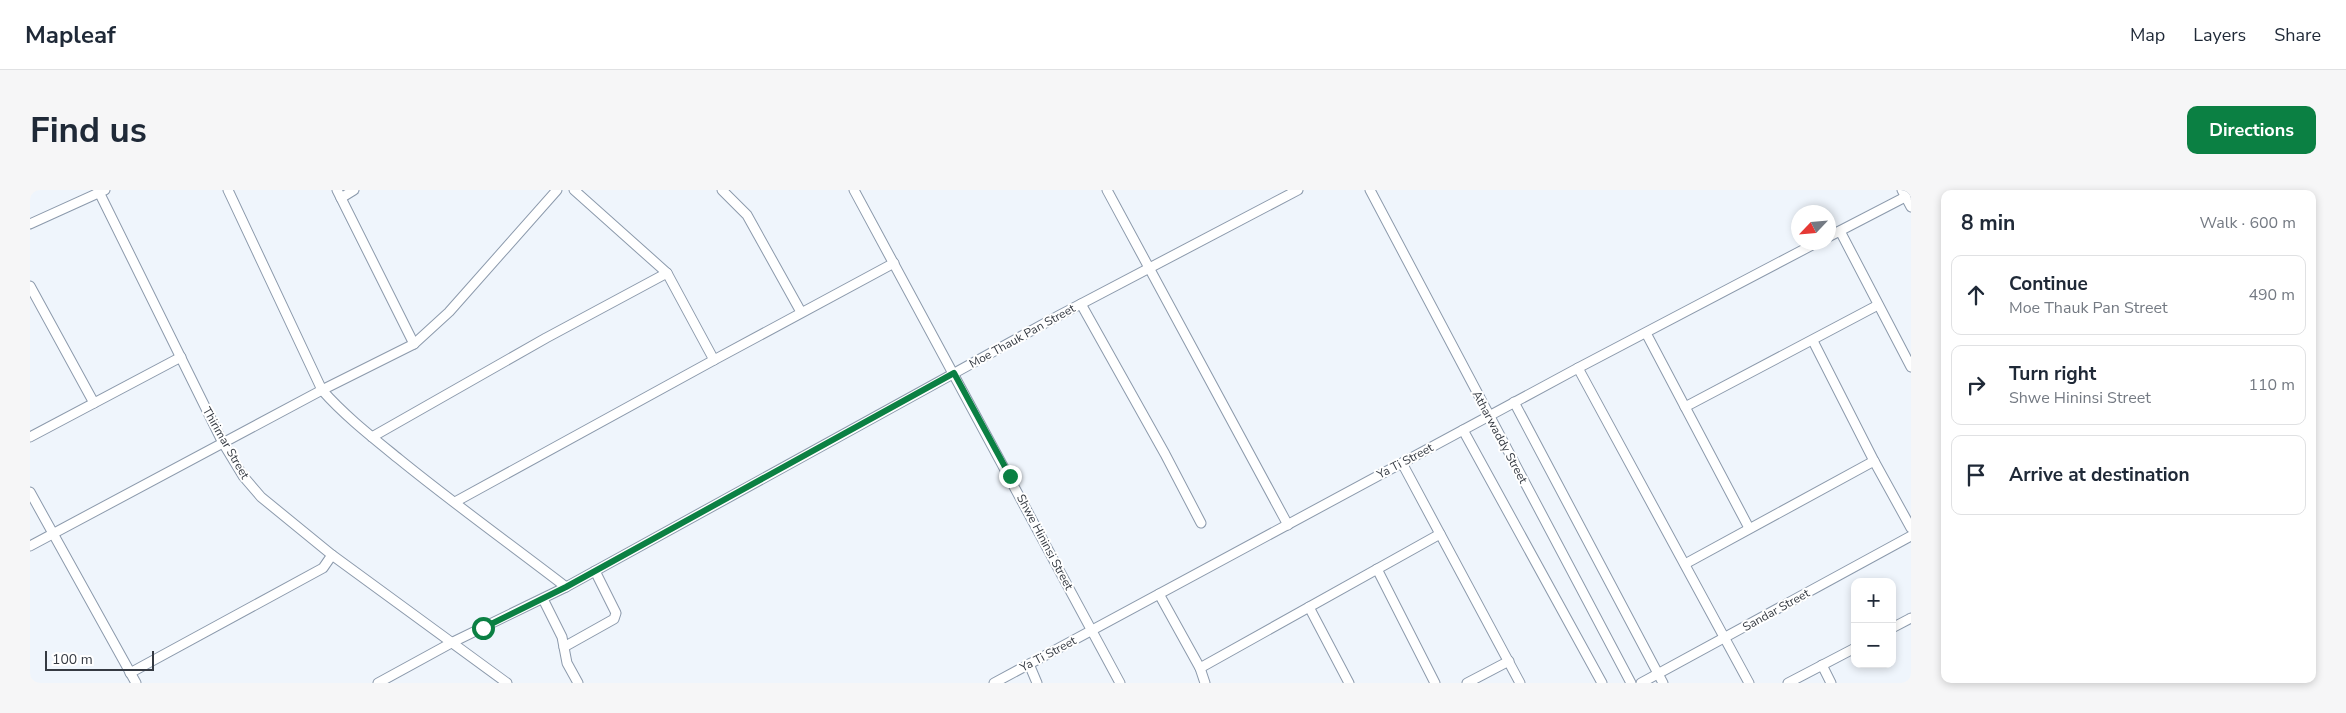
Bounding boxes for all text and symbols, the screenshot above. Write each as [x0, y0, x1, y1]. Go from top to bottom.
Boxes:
text: Mapleaf [25, 19, 116, 51]
text: Map [2130, 23, 2165, 47]
text: Layers [2193, 23, 2246, 47]
text: Share [2274, 23, 2321, 47]
button: Directions [2187, 106, 2316, 154]
text: Find us [30, 107, 147, 154]
north arrow [1791, 205, 1836, 250]
text: 8 min [1961, 209, 2015, 237]
text: Walk · 600 m [2200, 212, 2296, 234]
text: Continue [2009, 271, 2088, 297]
icon: ahead [1962, 281, 1990, 309]
text: 490 m [2248, 284, 2295, 306]
text: Moe Thauk Pan Street [2009, 297, 2168, 319]
street label: Moe Thauk Pan Street [966, 300, 1079, 372]
text: Turn right [2009, 361, 2096, 387]
icon: right [1962, 371, 1990, 399]
text: 110 m [2248, 374, 2295, 396]
text: Shwe Hininsi Street [2009, 387, 2151, 409]
street label: Atharwaddy Street [1469, 388, 1532, 487]
street label: Thirimar Street [199, 404, 253, 483]
street label: Ya Ti Street [1373, 439, 1437, 483]
icon: arrive [1962, 461, 1990, 489]
text: Arrive at destination [2009, 462, 2190, 488]
route end [999, 465, 1022, 488]
street label: Shwe Hininsi Street [1013, 491, 1077, 593]
map controls [1851, 578, 1896, 668]
button: + [1851, 578, 1896, 623]
street label: Sandar Street [1740, 585, 1813, 635]
route start [472, 617, 495, 640]
button: − [1851, 623, 1896, 668]
street label: Ya Ti Street [1016, 632, 1080, 676]
scale bar [45, 648, 154, 671]
text: 100 m [52, 650, 93, 669]

